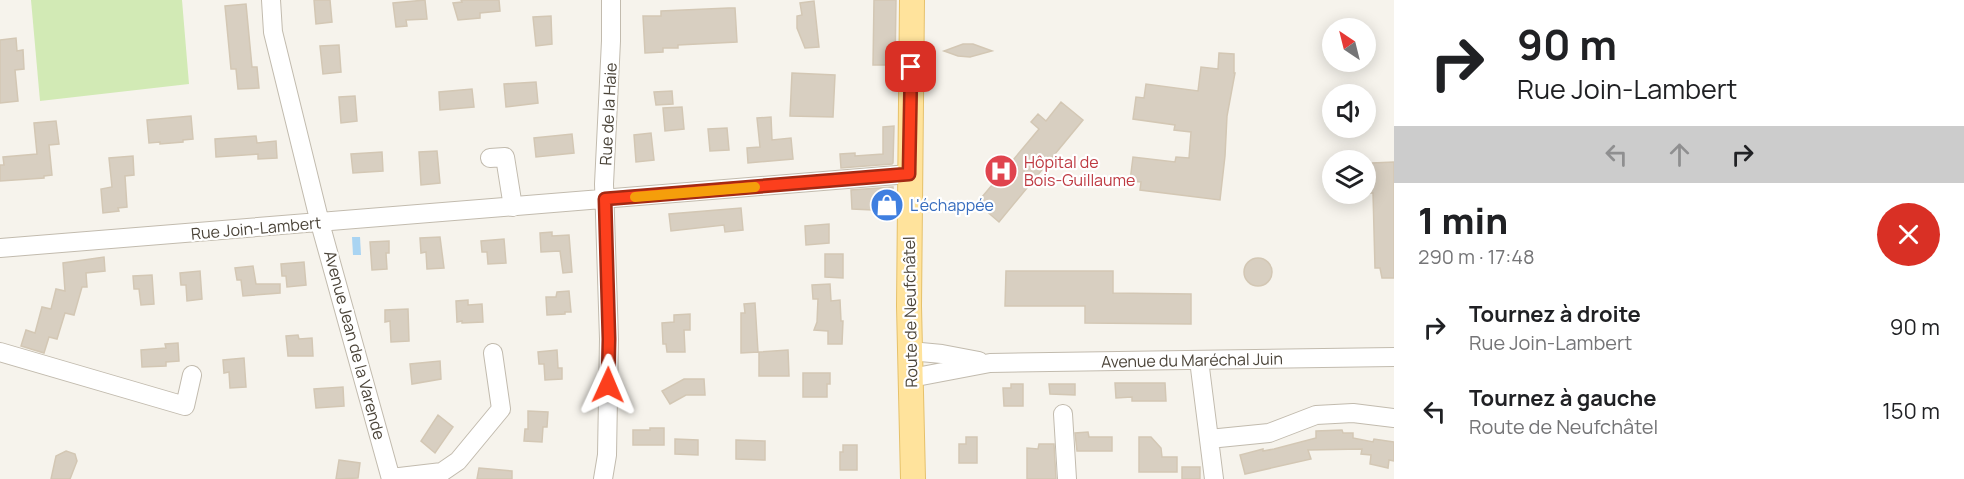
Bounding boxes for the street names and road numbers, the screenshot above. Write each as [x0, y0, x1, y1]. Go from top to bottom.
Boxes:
street label: Rue de la Haie [594, 62, 622, 166]
street label: Rue Join-Lambert [190, 211, 322, 245]
street label: Route de Neufchâtel [898, 236, 922, 388]
street label: Avenue Jean de la Varende [319, 248, 391, 442]
street label: Avenue du Maréchal Juin [1101, 347, 1283, 373]

